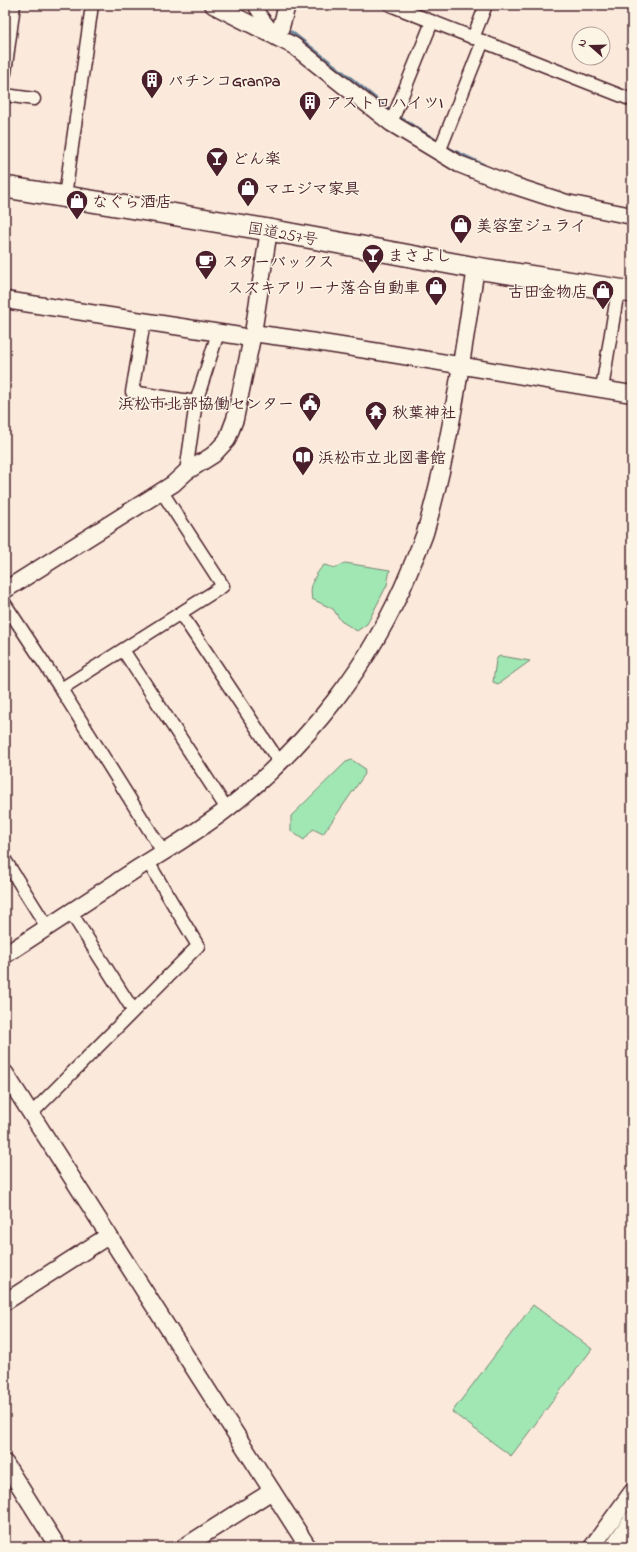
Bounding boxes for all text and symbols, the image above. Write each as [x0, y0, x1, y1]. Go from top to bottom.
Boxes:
north arrow [571, 26, 611, 66]
text: N [574, 37, 591, 49]
building icon: パチンコGranPa [139, 67, 165, 100]
place label: パチンコGranPa [168, 70, 281, 94]
building icon: アストロハイツI [297, 89, 323, 122]
place label: アストロハイツI [326, 92, 443, 116]
bar icon: どん楽 [204, 145, 230, 178]
place label: どん楽 [232, 148, 281, 172]
shop icon: マエジマ家具 [235, 175, 261, 208]
place label: マエジマ家具 [264, 178, 360, 202]
shop icon: なぐら酒店 [64, 188, 90, 221]
place label: なぐら酒店 [92, 191, 172, 215]
shop icon: 美容室ジュライ [448, 212, 474, 245]
place label: 美容室ジュライ [476, 215, 586, 239]
street label: 国道257号 [245, 217, 320, 253]
bar icon: まさよし [360, 242, 386, 275]
place label: まさよし [388, 245, 452, 269]
cafe icon: スターバックス [193, 248, 219, 281]
place label: スターバックス [222, 251, 334, 275]
shop icon: スズキアリーナ落合自動車 [423, 274, 449, 307]
place label: スズキアリーナ落合自動車 [227, 277, 420, 301]
shop icon: 古田金物店 [590, 278, 616, 311]
place label: 古田金物店 [508, 281, 588, 305]
public building icon: 浜松市北部協働センター [297, 390, 323, 423]
place label: 浜松市北部協働センター [118, 393, 294, 417]
temple icon: 秋葉神社 [363, 399, 389, 432]
place label: 秋葉神社 [392, 402, 456, 426]
library icon: 浜松市立北図書館 [290, 444, 316, 477]
place label: 浜松市立北図書館 [318, 447, 446, 471]

